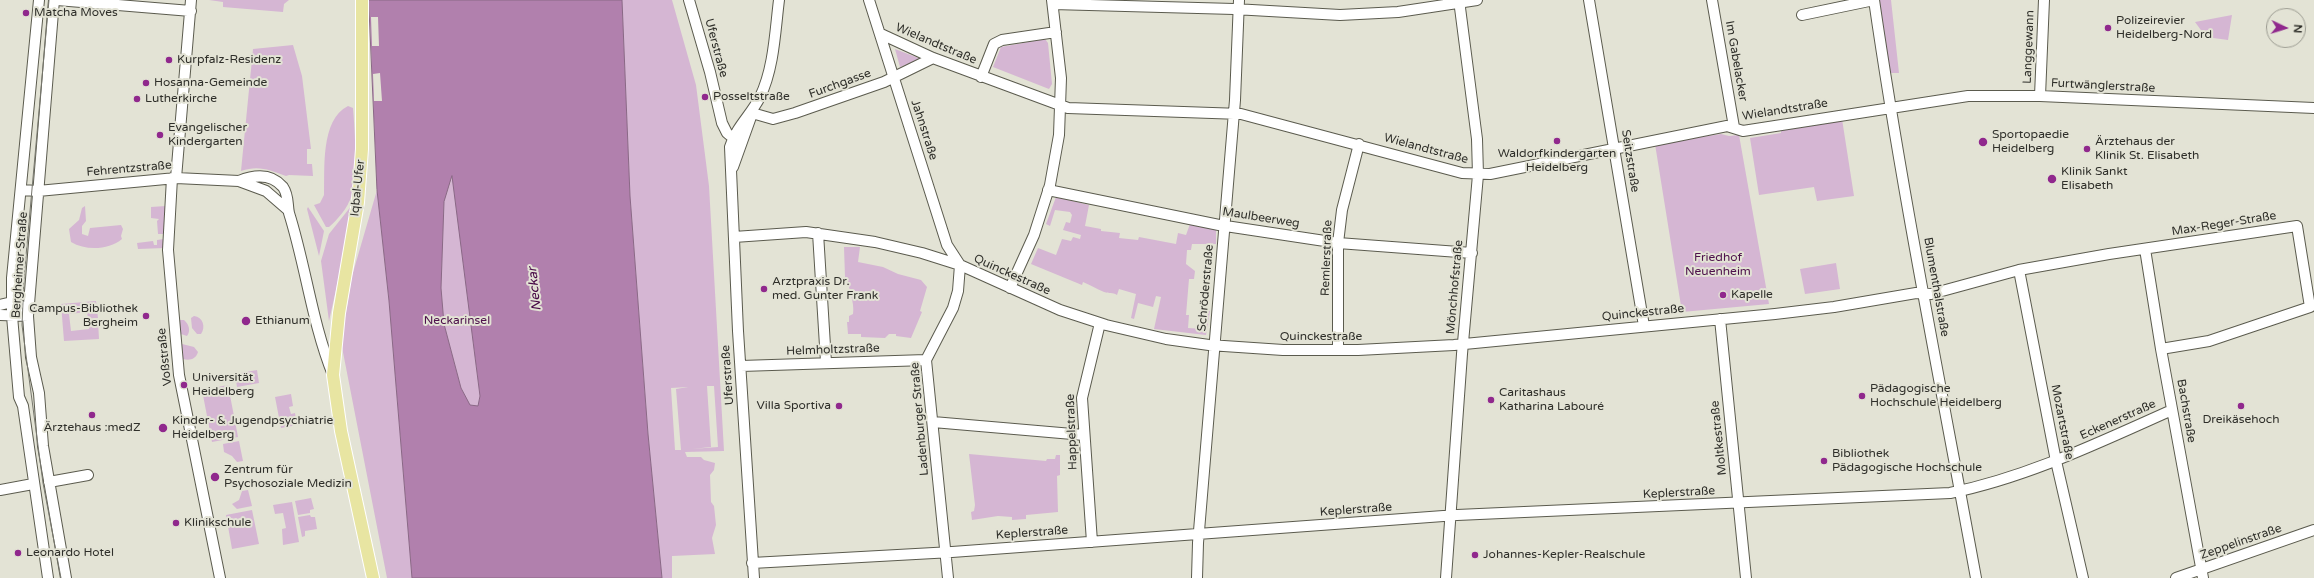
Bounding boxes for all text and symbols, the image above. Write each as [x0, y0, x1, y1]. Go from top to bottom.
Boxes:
place label: Matcha Moves [34, 6, 118, 20]
marker: Matcha Moves [21, 8, 31, 18]
north arrow [2266, 8, 2306, 48]
street label: Langgewann [2021, 10, 2037, 84]
place label: Polizeirevier Heidelberg-Nord [2116, 14, 2212, 42]
street label: Uferstraße [701, 17, 731, 79]
street label: Wielandtstraße [893, 20, 979, 68]
street label: Im Gabelacker [1722, 20, 1750, 102]
marker: Polizeirevier Heidelberg-Nord [2103, 23, 2113, 33]
text: N [2291, 24, 2304, 34]
place label: Kurpfalz-Residenz [177, 53, 281, 67]
marker: Kurpfalz-Residenz [164, 55, 174, 65]
street label: Furchgasse [807, 66, 873, 102]
place label: Hosanna-Gemeinde [154, 76, 267, 90]
street label: Furtwänglerstraße [2050, 76, 2156, 96]
marker: Hosanna-Gemeinde [141, 78, 151, 88]
place label: Posseltstraße [713, 90, 790, 104]
place label: Lutherkirche [145, 92, 217, 106]
marker: Posseltstraße [700, 92, 710, 102]
marker: Lutherkirche [132, 94, 142, 104]
street label: Wielandtstraße [1741, 96, 1829, 124]
street label: Jahnstraße [907, 98, 941, 162]
place label: Evangelischer Kindergarten [168, 121, 247, 149]
place label: Sportopaedie Heidelberg [1992, 128, 2069, 156]
street label: Seitzstraße [1618, 129, 1642, 193]
marker: Evangelischer Kindergarten [155, 130, 165, 140]
street label: Wielandtstraße [1382, 131, 1470, 167]
place label: Ärztehaus der Klinik St. Elisabeth [2095, 135, 2199, 163]
marker: Waldorfkindergarten Heidelberg [1552, 136, 1562, 146]
marker: Sportopaedie Heidelberg [1977, 136, 1989, 148]
marker: Ärztehaus der Klinik St. Elisabeth [2082, 144, 2092, 154]
place label: Waldorfkindergarten Heidelberg [1498, 147, 1616, 175]
street label: Fehrentzstraße [86, 158, 172, 180]
street label: Iqbal-Ufer [348, 159, 368, 217]
place label: Klinik Sankt Elisabeth [2061, 165, 2128, 193]
marker: Klinik Sankt Elisabeth [2046, 173, 2058, 185]
street label: Maulbeerweg [1221, 205, 1301, 231]
street label: Max-Reger-Straße [2171, 209, 2277, 239]
street label: Bergheimer Straße [9, 211, 31, 319]
street label: Remlerstraße [1318, 220, 1336, 296]
street label: Blumenthalstraße [1920, 236, 1952, 338]
street label: Mönchhofstraße [1444, 239, 1466, 335]
street label: Schröderstraße [1195, 244, 1217, 332]
park label: Friedhof Neuenheim [1685, 251, 1751, 279]
street label: Quinckestraße [971, 252, 1053, 298]
water label: Neckar [525, 266, 545, 312]
place label: Arztpraxis Dr. med. Gunter Frank [772, 275, 878, 303]
marker: Arztpraxis Dr. med. Gunter Frank [759, 284, 769, 294]
place label: Kapelle [1731, 288, 1773, 302]
marker: Kapelle [1718, 290, 1728, 300]
place label: Campus-Bibliothek Bergheim [29, 302, 138, 330]
street label: Quinckestraße [1601, 302, 1685, 324]
marker: Campus-Bibliothek Bergheim [141, 311, 151, 321]
place label: Ethianum [255, 314, 310, 328]
park label: Neckarinsel [424, 314, 490, 328]
marker: Ethianum [240, 315, 252, 327]
street label: Voßstraße [155, 327, 175, 387]
street label: Quinckestraße [1280, 330, 1362, 344]
street label: Helmholtzstraße [786, 341, 880, 359]
street label: Uferstraße [719, 344, 737, 406]
street label: Ladenburger Straße [908, 362, 932, 476]
place label: Universität Heidelberg [192, 371, 254, 399]
street label: Bachstraße [2173, 378, 2199, 444]
marker: Universität Heidelberg [179, 380, 189, 390]
place label: Pädagogische Hochschule Heidelberg [1870, 382, 2002, 410]
street label: Mozartstraße [2048, 383, 2076, 461]
place label: Caritashaus Katharina Labouré [1499, 386, 1604, 414]
marker: Pädagogische Hochschule Heidelberg [1857, 391, 1867, 401]
street label: Happelstraße [1063, 394, 1081, 470]
marker: Caritashaus Katharina Labouré [1486, 395, 1496, 405]
street label: Eckenerstraße [2078, 397, 2158, 443]
place label: Villa Sportiva [757, 399, 831, 413]
street label: Moltkestraße [1708, 400, 1730, 476]
marker: Villa Sportiva [834, 401, 844, 411]
marker: Dreikäsehoch [2236, 401, 2246, 411]
marker: Ärztehaus :medZ [87, 410, 97, 420]
place label: Dreikäsehoch [2202, 413, 2280, 427]
place label: Kinder- & Jugendpsychiatrie Heidelberg [172, 414, 333, 442]
place label: Ärztehaus :medZ [43, 421, 141, 435]
marker: Kinder- & Jugendpsychiatrie Heidelberg [157, 422, 169, 434]
place label: Bibliothek Pädagogische Hochschule [1832, 447, 1982, 475]
marker: Bibliothek Pädagogische Hochschule [1819, 456, 1829, 466]
place label: Zentrum für Psychosoziale Medizin [224, 463, 352, 491]
marker: Zentrum für Psychosoziale Medizin [209, 471, 221, 483]
street label: Keplerstraße [1642, 484, 1716, 502]
street label: Keplerstraße [1319, 500, 1393, 520]
place label: Klinikschule [184, 516, 251, 530]
marker: Klinikschule [171, 518, 181, 528]
street label: Zeppelinstraße [2198, 521, 2284, 563]
street label: Keplerstraße [995, 523, 1069, 543]
place label: Leonardo Hotel [26, 546, 114, 560]
marker: Leonardo Hotel [13, 548, 23, 558]
place label: Johannes-Kepler-Realschule [1483, 548, 1645, 562]
marker: Johannes-Kepler-Realschule [1470, 550, 1480, 560]

